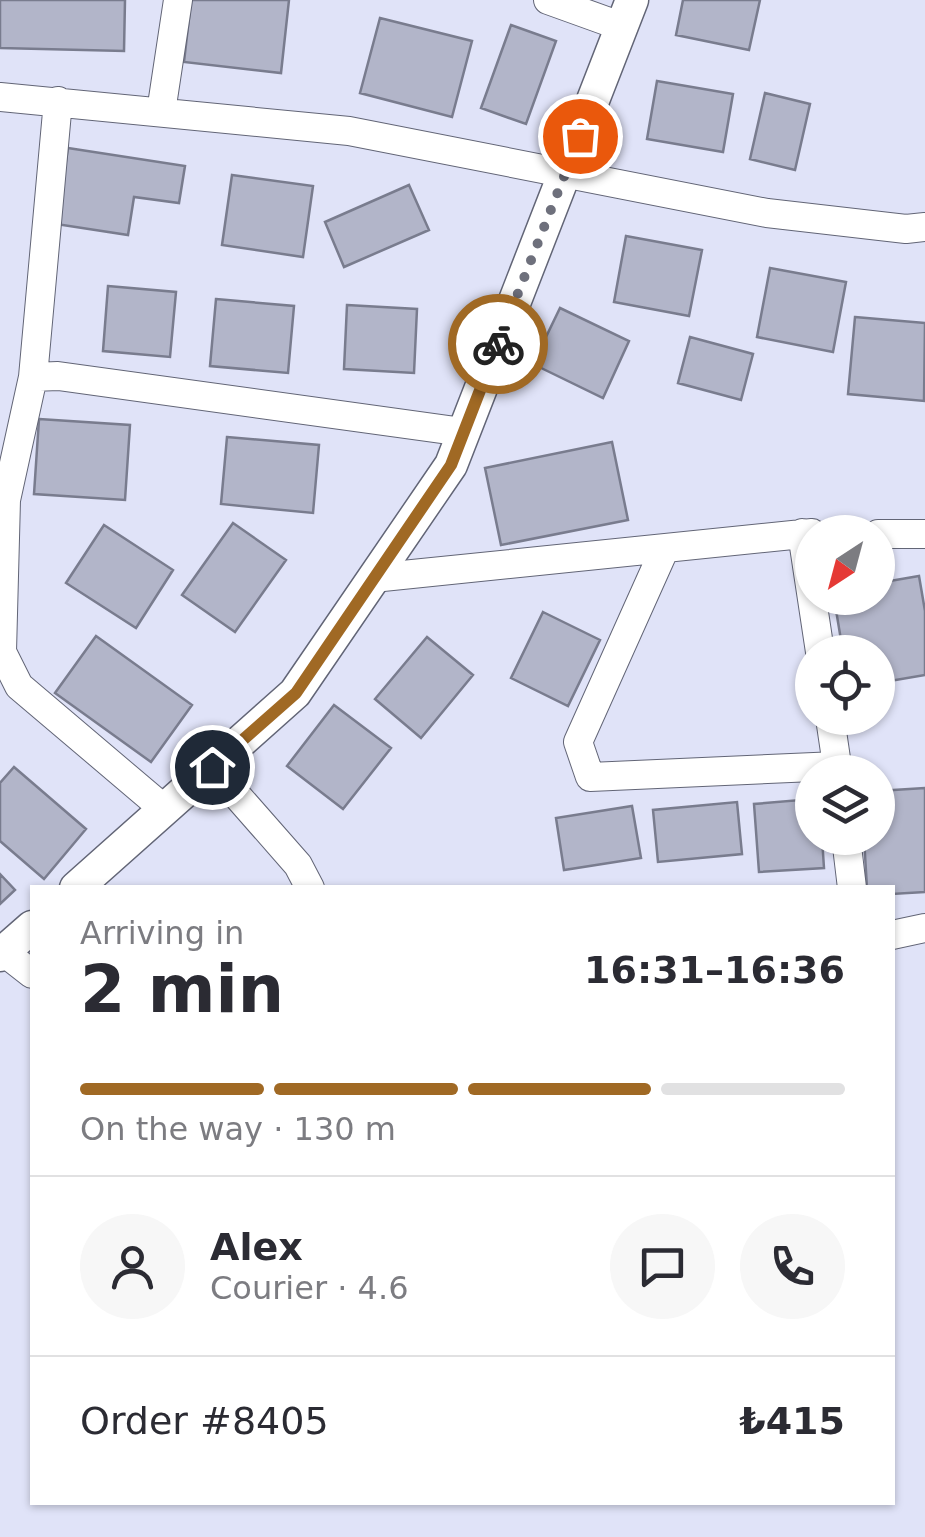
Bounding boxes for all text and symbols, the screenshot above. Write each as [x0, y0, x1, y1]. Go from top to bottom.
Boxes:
pin [538, 94, 623, 179]
icon: bag [553, 109, 608, 164]
courier [448, 294, 548, 394]
icon: bike [471, 317, 526, 372]
north arrow [795, 515, 895, 615]
map controls [795, 515, 895, 855]
button: locate [795, 635, 895, 735]
pin [170, 725, 255, 810]
icon: home [185, 740, 240, 795]
button: layers [795, 755, 895, 855]
text: Arriving in [80, 914, 244, 952]
text: 16:31–16:36 [584, 948, 845, 992]
text: 2 min [80, 952, 284, 1027]
text: On the way · 130 m [80, 1110, 396, 1148]
button: person [80, 1214, 185, 1319]
button: chat [610, 1214, 715, 1319]
button: phone [740, 1214, 845, 1319]
text: Alex [210, 1225, 303, 1269]
text: Courier · 4.6 [210, 1269, 409, 1307]
text: Order #8405 [80, 1399, 329, 1443]
text: ₺415 [739, 1399, 845, 1443]

